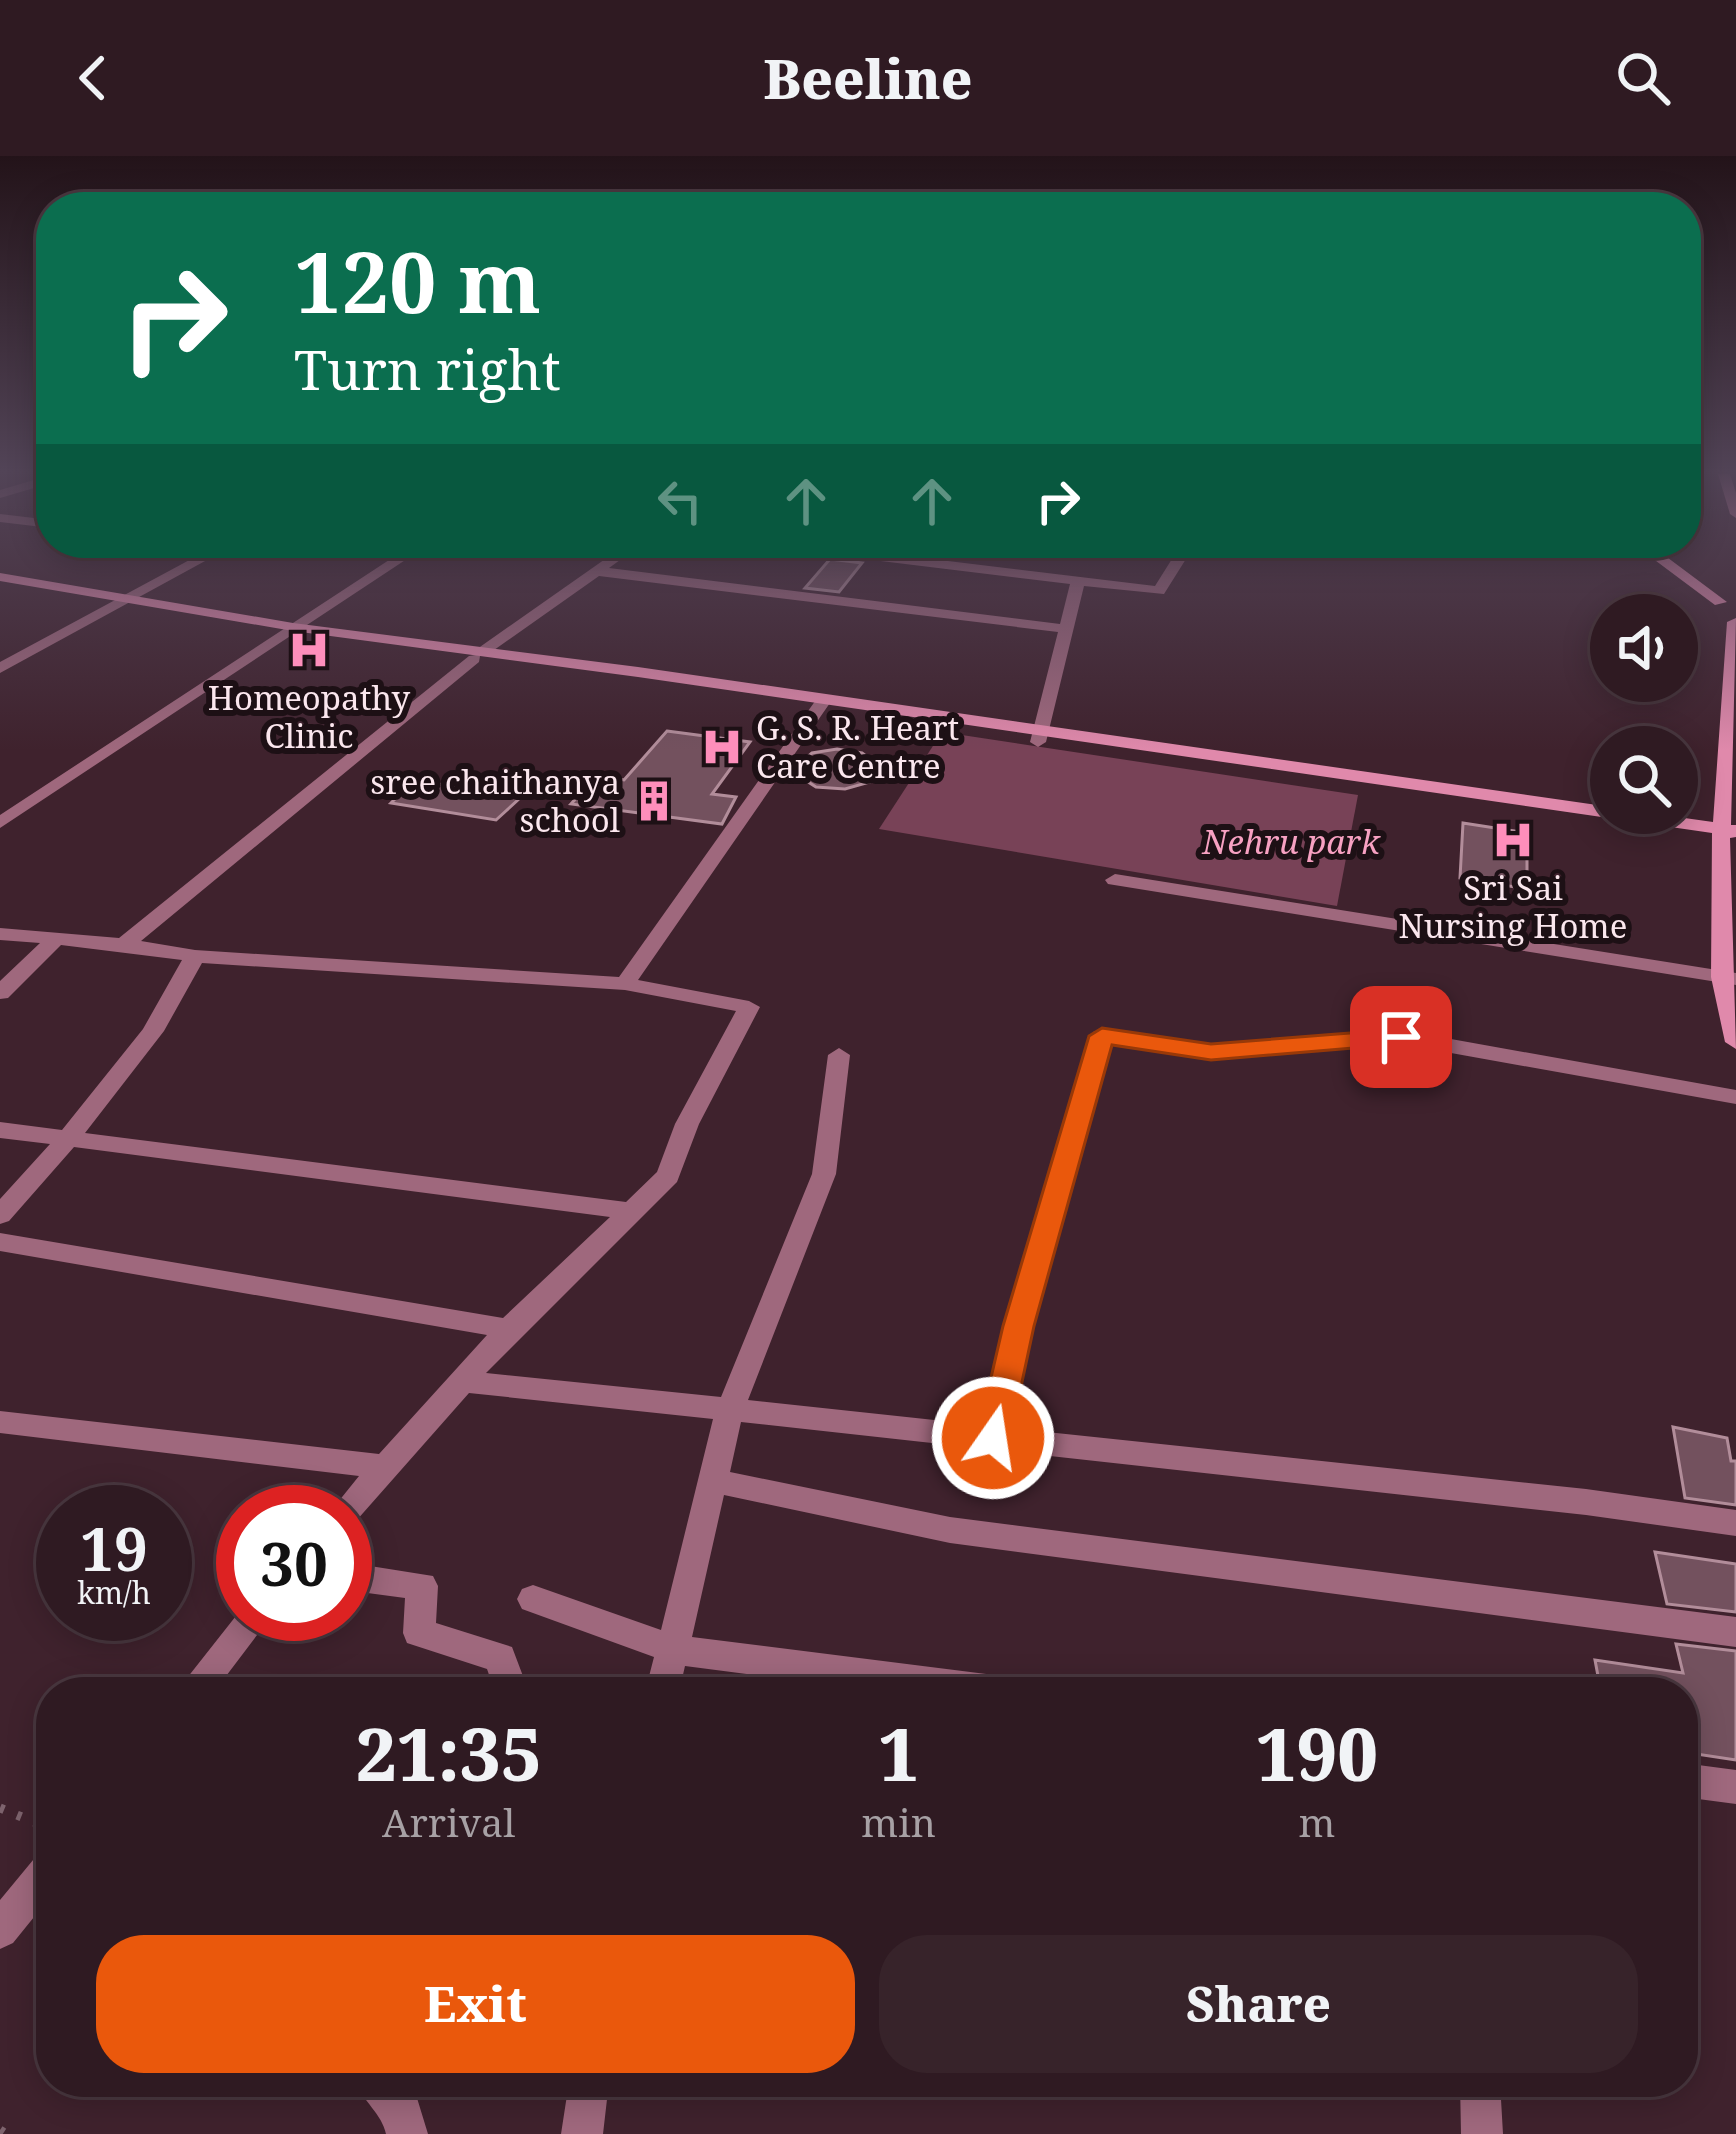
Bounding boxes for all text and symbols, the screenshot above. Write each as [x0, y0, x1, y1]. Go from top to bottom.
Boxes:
text: Beeline [764, 41, 972, 115]
icon: back [60, 45, 126, 111]
icon: search [1610, 45, 1676, 111]
text: 120 m [294, 223, 541, 338]
icon: right [96, 240, 252, 396]
text: Turn right [294, 332, 561, 406]
icon: left [647, 468, 713, 534]
icon: ahead [773, 468, 839, 534]
icon: ahead [899, 468, 965, 534]
icon: right [1025, 468, 1091, 534]
map controls [1590, 594, 1698, 834]
button: sound [1590, 594, 1698, 702]
hospital icon: Homeopathy Clinic [286, 627, 332, 673]
place label: Homeopathy Clinic [208, 675, 411, 758]
place label: G. S. R. Heart Care Centre [756, 705, 959, 788]
hospital icon: G. S. R. Heart Care Centre [699, 724, 745, 770]
button: search [1590, 726, 1698, 834]
place label: sree chaithanya school [370, 759, 620, 842]
building icon: sree chaithanya school [631, 778, 677, 824]
hospital icon: Sri Sai Nursing Home [1490, 817, 1536, 863]
park label: Nehru park [1201, 819, 1381, 864]
place label: Sri Sai Nursing Home [1399, 865, 1627, 948]
pin [1350, 986, 1452, 1088]
icon: arrive [1368, 1004, 1434, 1070]
position arrow [930, 1375, 1056, 1501]
speed limit sign: 30 [216, 1485, 372, 1641]
text: 19 [80, 1507, 148, 1589]
text: km/h [77, 1572, 151, 1613]
text: 21:35 [356, 1704, 542, 1802]
text: 1 [878, 1704, 919, 1802]
text: 190 [1256, 1704, 1378, 1802]
text: Arrival [382, 1795, 515, 1848]
text: min [861, 1795, 936, 1848]
text: m [1299, 1795, 1335, 1848]
button: Exit [96, 1935, 855, 2073]
button: Share [879, 1935, 1638, 2073]

